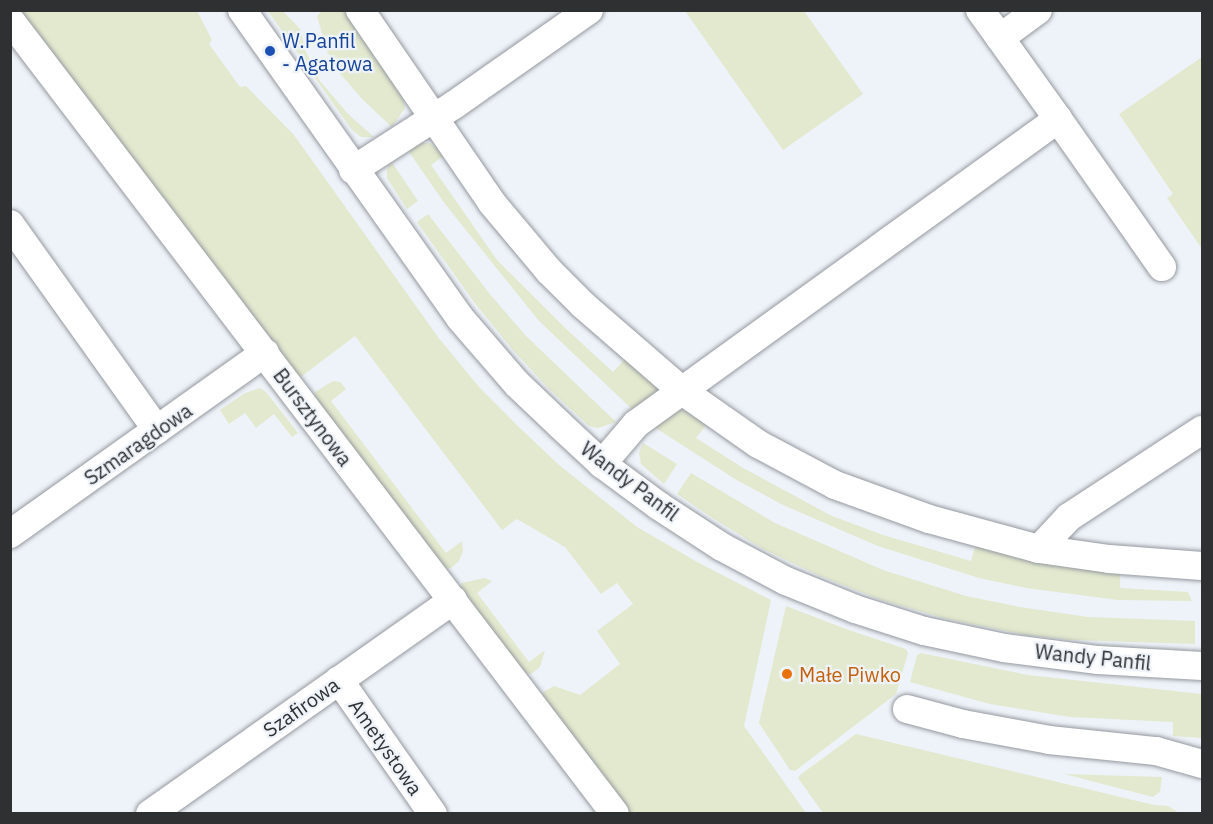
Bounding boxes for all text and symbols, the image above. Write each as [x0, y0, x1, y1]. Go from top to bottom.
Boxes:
place label: W.Panfil - Agatowa [282, 28, 373, 75]
marker: W.Panfil - Agatowa [263, 44, 277, 58]
street label: Bursztynowa [269, 363, 357, 471]
street label: Szmaragdowa [80, 398, 196, 490]
street label: Wandy Panfil [576, 436, 684, 526]
street label: Wandy Panfil [1034, 639, 1152, 675]
place label: Małe Piwko [799, 662, 901, 686]
marker: Małe Piwko [780, 667, 794, 681]
street label: Szafirowa [258, 672, 344, 742]
street label: Ametystowa [344, 694, 428, 800]

